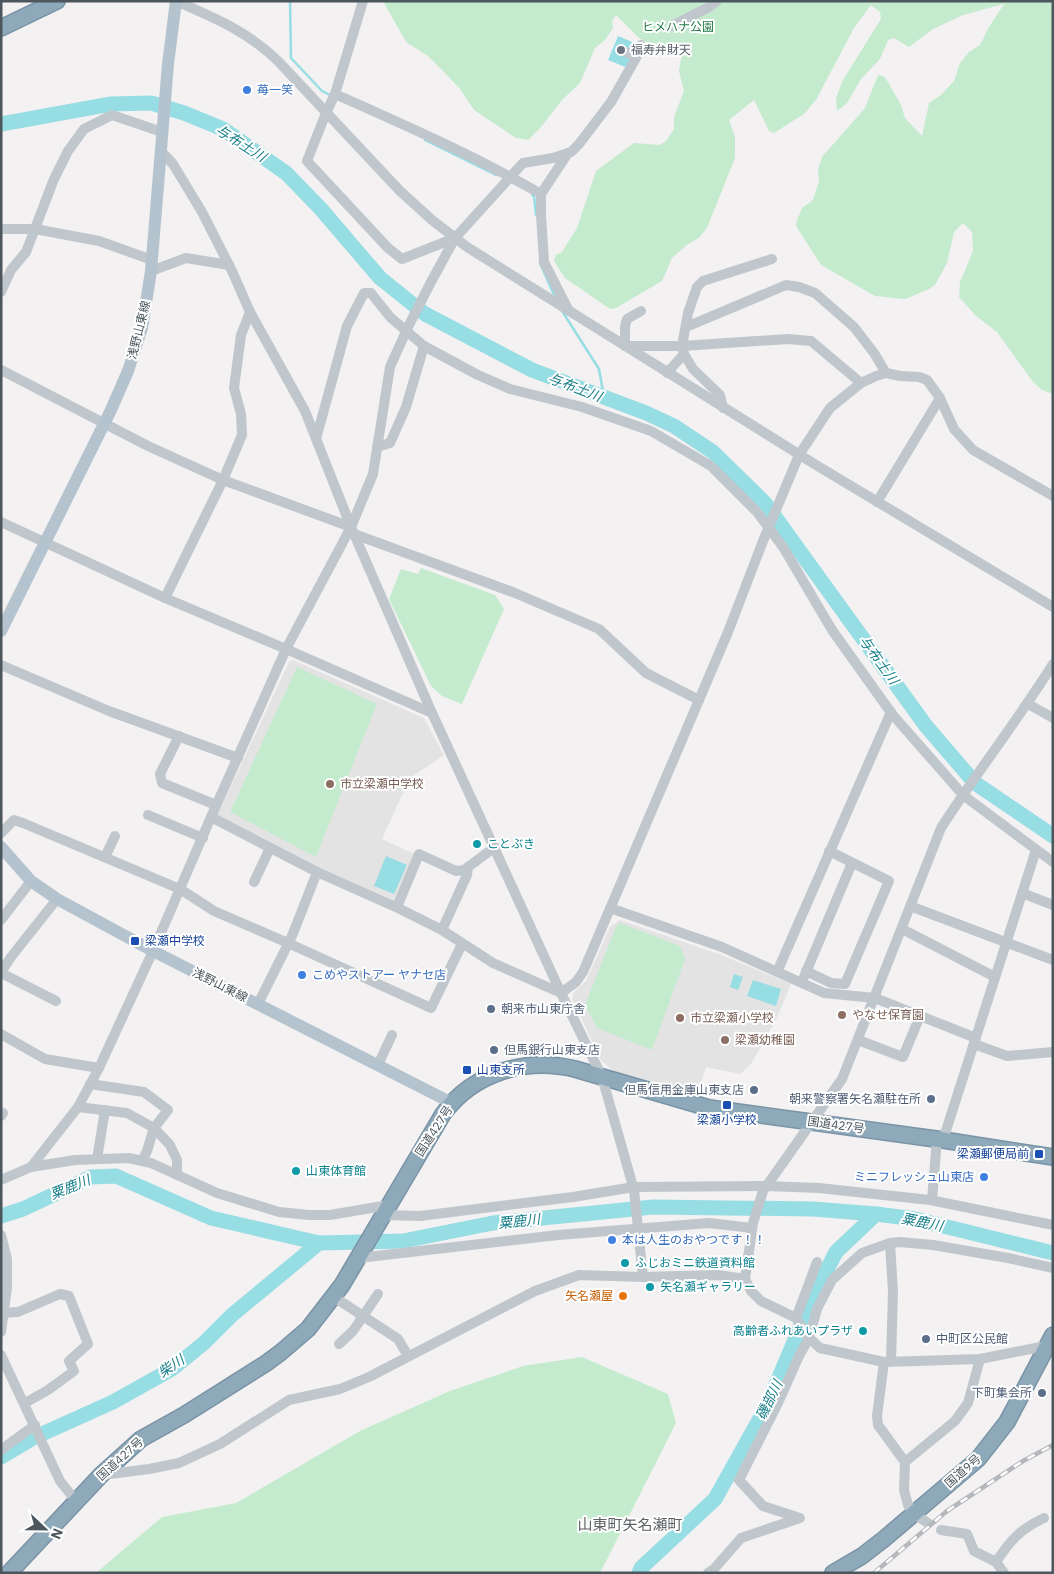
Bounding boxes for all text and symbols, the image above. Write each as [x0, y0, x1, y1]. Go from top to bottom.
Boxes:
park label: ヒメハナ公園 [642, 19, 714, 34]
place label: 福寿弁財天 [631, 42, 691, 57]
marker: 福寿弁財天 [615, 44, 627, 56]
place label: 苺一笑 [257, 82, 293, 97]
marker: 苺一笑 [241, 84, 253, 96]
water label: 与布土川 [212, 121, 271, 167]
street label: 浅野山東線 [124, 299, 153, 361]
water label: 与布土川 [546, 369, 606, 406]
water label: 与布土川 [855, 632, 904, 690]
place label: 市立梁瀬中学校 [340, 776, 424, 791]
marker: 市立梁瀬中学校 [324, 778, 336, 790]
place label: ことぶき [487, 836, 535, 851]
marker: ことぶき [471, 838, 483, 850]
place label: 梁瀬中学校 [145, 933, 205, 948]
marker: 梁瀬中学校 [129, 935, 141, 947]
street label: 浅野山東線 [190, 964, 250, 1005]
place label: こめやストアー ヤナセ店 [312, 967, 446, 982]
marker: こめやストアー ヤナセ店 [296, 969, 308, 981]
place label: 朝来市山東庁舎 [501, 1001, 585, 1016]
marker: 朝来市山東庁舎 [485, 1003, 497, 1015]
place label: やなせ保育園 [852, 1007, 924, 1022]
marker: やなせ保育園 [836, 1009, 848, 1021]
place label: 市立梁瀬小学校 [690, 1010, 774, 1025]
marker: 市立梁瀬小学校 [674, 1012, 686, 1024]
place label: 梁瀬幼稚園 [735, 1032, 795, 1047]
marker: 梁瀬幼稚園 [719, 1034, 731, 1046]
place label: 但馬銀行山東支店 [504, 1042, 600, 1057]
marker: 但馬銀行山東支店 [488, 1044, 500, 1056]
place label: 山東支所 [477, 1062, 525, 1077]
marker: 山東支所 [461, 1064, 473, 1076]
place label: 但馬信用金庫山東支店 [624, 1082, 744, 1097]
marker: 但馬信用金庫山東支店 [748, 1084, 760, 1096]
place label: 朝来警察署矢名瀬駐在所 [789, 1091, 921, 1106]
marker: 朝来警察署矢名瀬駐在所 [925, 1093, 937, 1105]
marker: 梁瀬小学校 [721, 1099, 733, 1111]
street label: 国道427号 [412, 1102, 456, 1159]
place label: 梁瀬小学校 [697, 1112, 757, 1127]
street label: 国道427号 [807, 1113, 866, 1136]
place label: 梁瀬郵便局前 [957, 1146, 1029, 1161]
marker: 梁瀬郵便局前 [1033, 1148, 1045, 1160]
place label: 山東体育館 [306, 1163, 366, 1178]
marker: 山東体育館 [290, 1165, 302, 1177]
place label: ミニフレッシュ山東店 [854, 1169, 974, 1184]
water label: 粟鹿川 [47, 1170, 95, 1203]
marker: ミニフレッシュ山東店 [978, 1171, 990, 1183]
water label: 粟鹿川 [900, 1209, 946, 1235]
water label: 粟鹿川 [497, 1210, 543, 1232]
place label: 本は人生のおやつです！！ [622, 1232, 766, 1247]
marker: 本は人生のおやつです！！ [606, 1234, 618, 1246]
place label: ふじおミニ鉄道資料館 [635, 1255, 755, 1270]
marker: ふじおミニ鉄道資料館 [619, 1257, 631, 1269]
place label: 矢名瀬ギャラリー [660, 1279, 756, 1294]
marker: 矢名瀬ギャラリー [644, 1281, 656, 1293]
place label: 矢名瀬屋 [565, 1288, 613, 1303]
marker: 矢名瀬屋 [617, 1290, 629, 1302]
place label: 高齢者ふれあいプラザ [733, 1323, 853, 1338]
marker: 高齢者ふれあいプラザ [857, 1325, 869, 1337]
place label: 中町区公民館 [936, 1331, 1008, 1346]
marker: 中町区公民館 [920, 1333, 932, 1345]
water label: 柴川 [154, 1350, 189, 1381]
water label: 磯部川 [752, 1375, 787, 1423]
place label: 下町集会所 [972, 1385, 1032, 1400]
marker: 下町集会所 [1036, 1387, 1048, 1399]
street label: 国道427号 [93, 1434, 146, 1483]
street label: 国道9号 [941, 1451, 984, 1490]
north arrow [20, 1504, 70, 1554]
district label: 山東町矢名瀬町 [577, 1515, 683, 1534]
text: N [47, 1526, 67, 1542]

